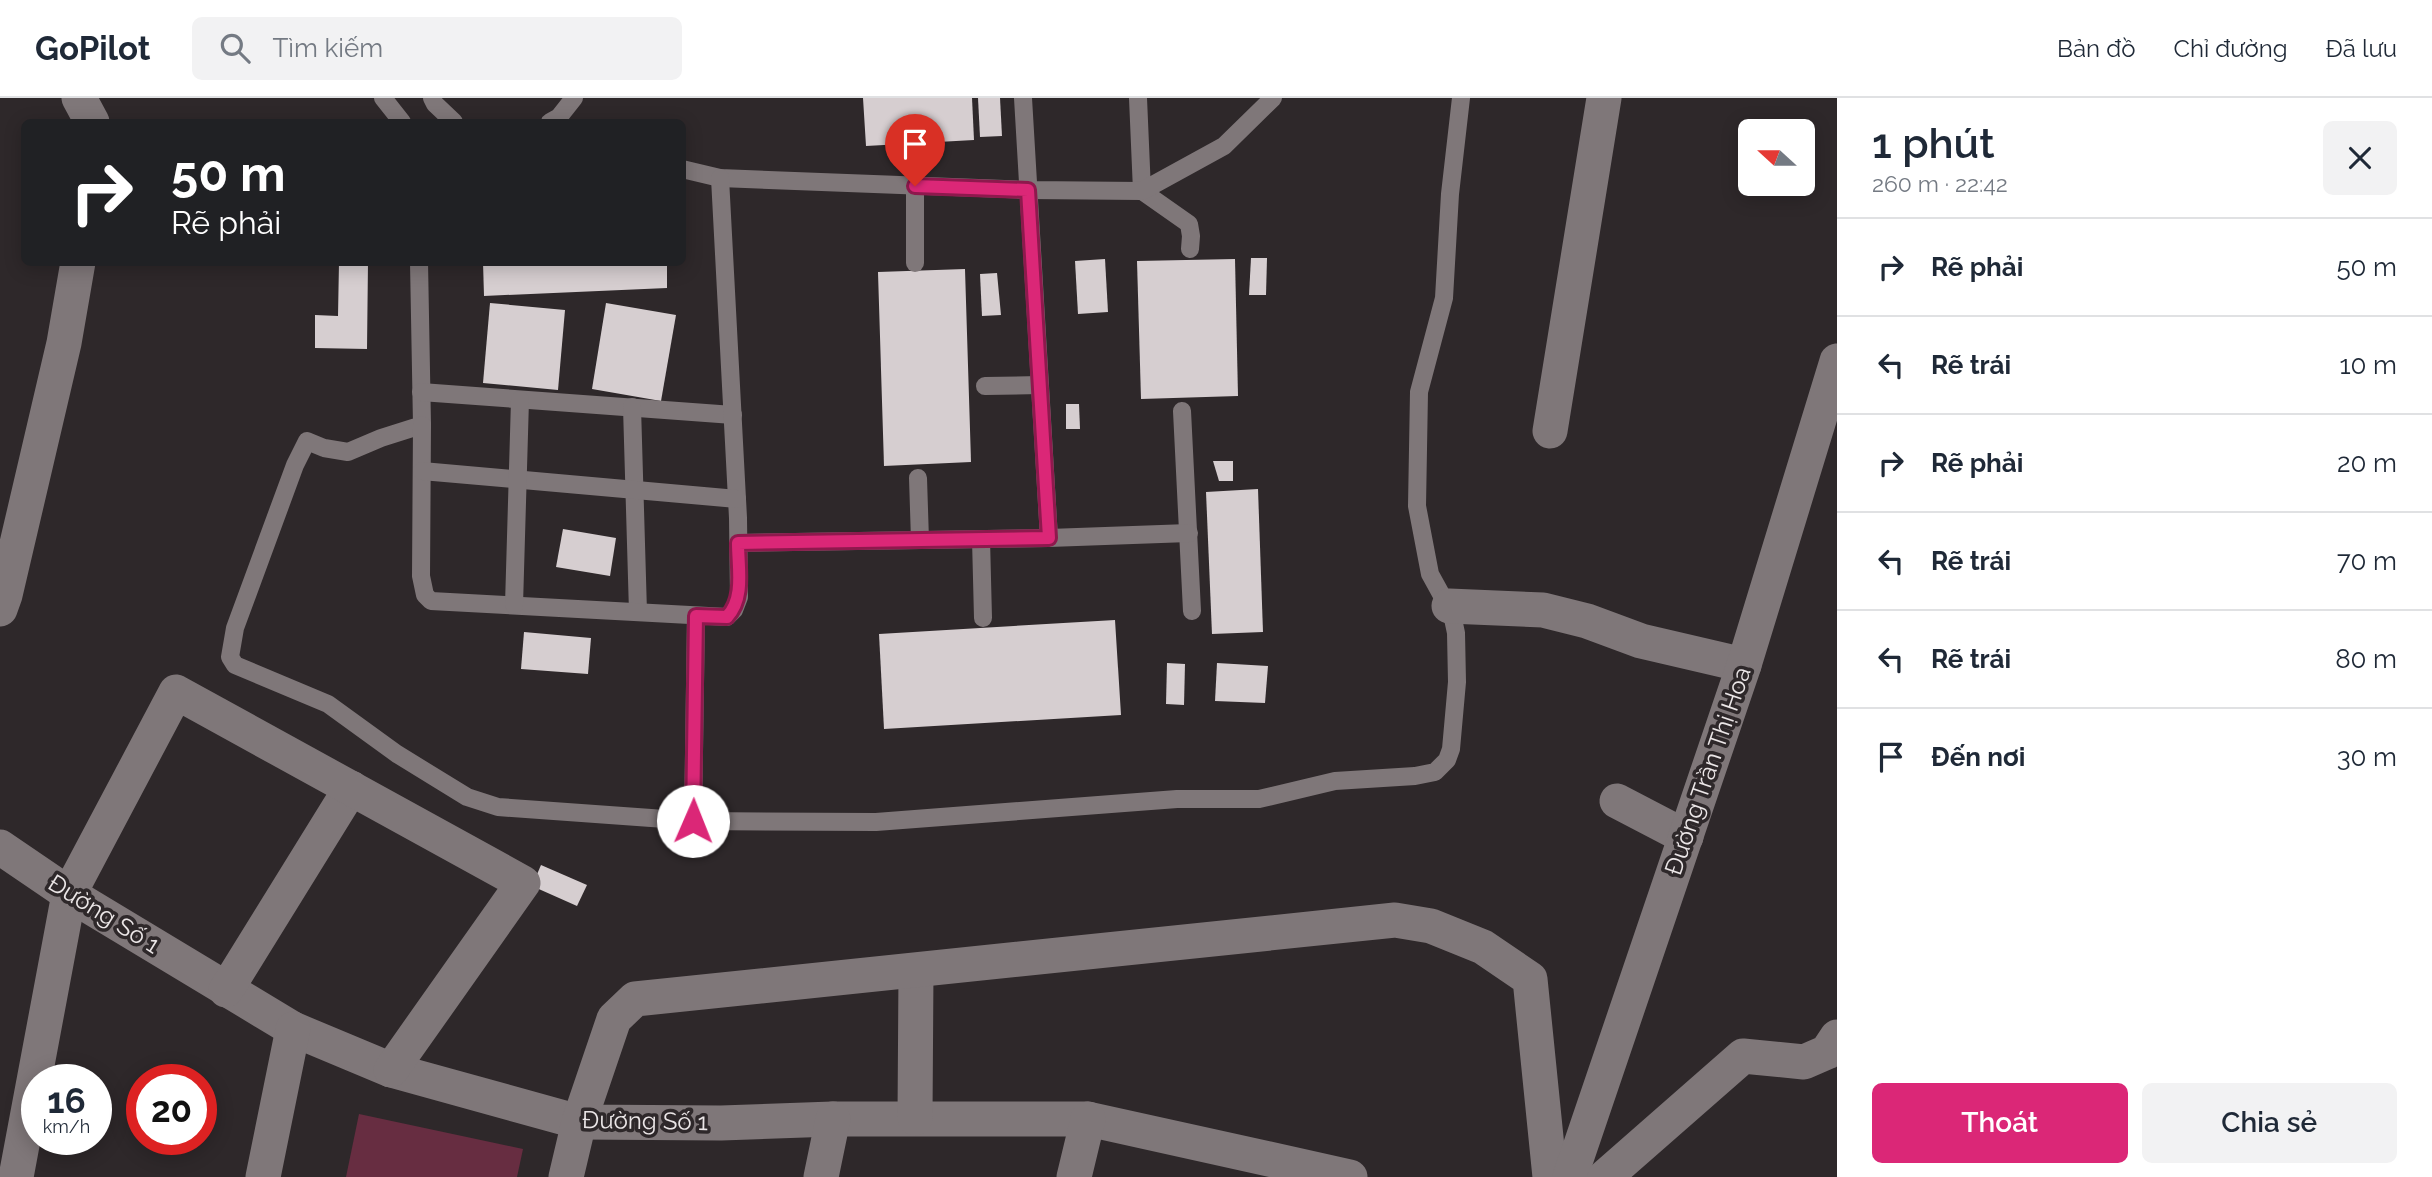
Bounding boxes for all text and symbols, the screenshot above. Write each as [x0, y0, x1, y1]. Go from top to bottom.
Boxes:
search box [192, 17, 682, 80]
text: GoPilot [35, 29, 150, 68]
icon: search [216, 29, 254, 67]
text: Tìm kiếm [272, 33, 383, 63]
text: Bản đồ [2057, 34, 2135, 63]
text: Chỉ đường [2173, 34, 2288, 63]
text: Đã lưu [2326, 34, 2397, 63]
pin [885, 114, 945, 186]
north arrow [1738, 119, 1815, 196]
map controls [1738, 119, 1815, 196]
text: 1 phút [1872, 119, 1995, 168]
button: close [2323, 121, 2397, 195]
icon: arrive [896, 125, 934, 163]
text: 50 m [171, 145, 286, 202]
icon: right [56, 147, 147, 238]
text: 260 m · 22:42 [1872, 170, 2008, 197]
text: Rẽ phải [171, 204, 281, 241]
icon: right [1872, 248, 1910, 286]
text: Rẽ phải [1931, 252, 2023, 282]
text: 50 m [2336, 252, 2397, 282]
icon: left [1872, 346, 1910, 384]
text: Rẽ trái [1931, 350, 2011, 380]
text: 10 m [2339, 350, 2397, 380]
icon: right [1872, 444, 1910, 482]
text: Rẽ phải [1931, 448, 2023, 478]
text: 20 m [2337, 448, 2397, 478]
icon: left [1872, 542, 1910, 580]
text: Rẽ trái [1931, 546, 2011, 576]
text: 70 m [2337, 546, 2397, 576]
icon: left [1872, 640, 1910, 678]
text: Rẽ trái [1931, 644, 2011, 674]
text: 80 m [2335, 644, 2397, 674]
street label: Đường Trần Thị Hoa [1658, 663, 1757, 879]
icon: arrive [1872, 738, 1910, 776]
text: Đến nơi [1931, 742, 2025, 772]
text: 30 m [2337, 742, 2397, 772]
position arrow [656, 784, 730, 858]
street label: Đường Số 1 [43, 868, 165, 959]
speed limit sign: 20 [126, 1064, 217, 1155]
text: 16 [47, 1080, 86, 1121]
button: Thoát [1872, 1083, 2128, 1163]
button: Chia sẻ [2142, 1083, 2397, 1163]
street label: Đường Số 1 [582, 1105, 708, 1136]
text: km/h [43, 1116, 90, 1137]

